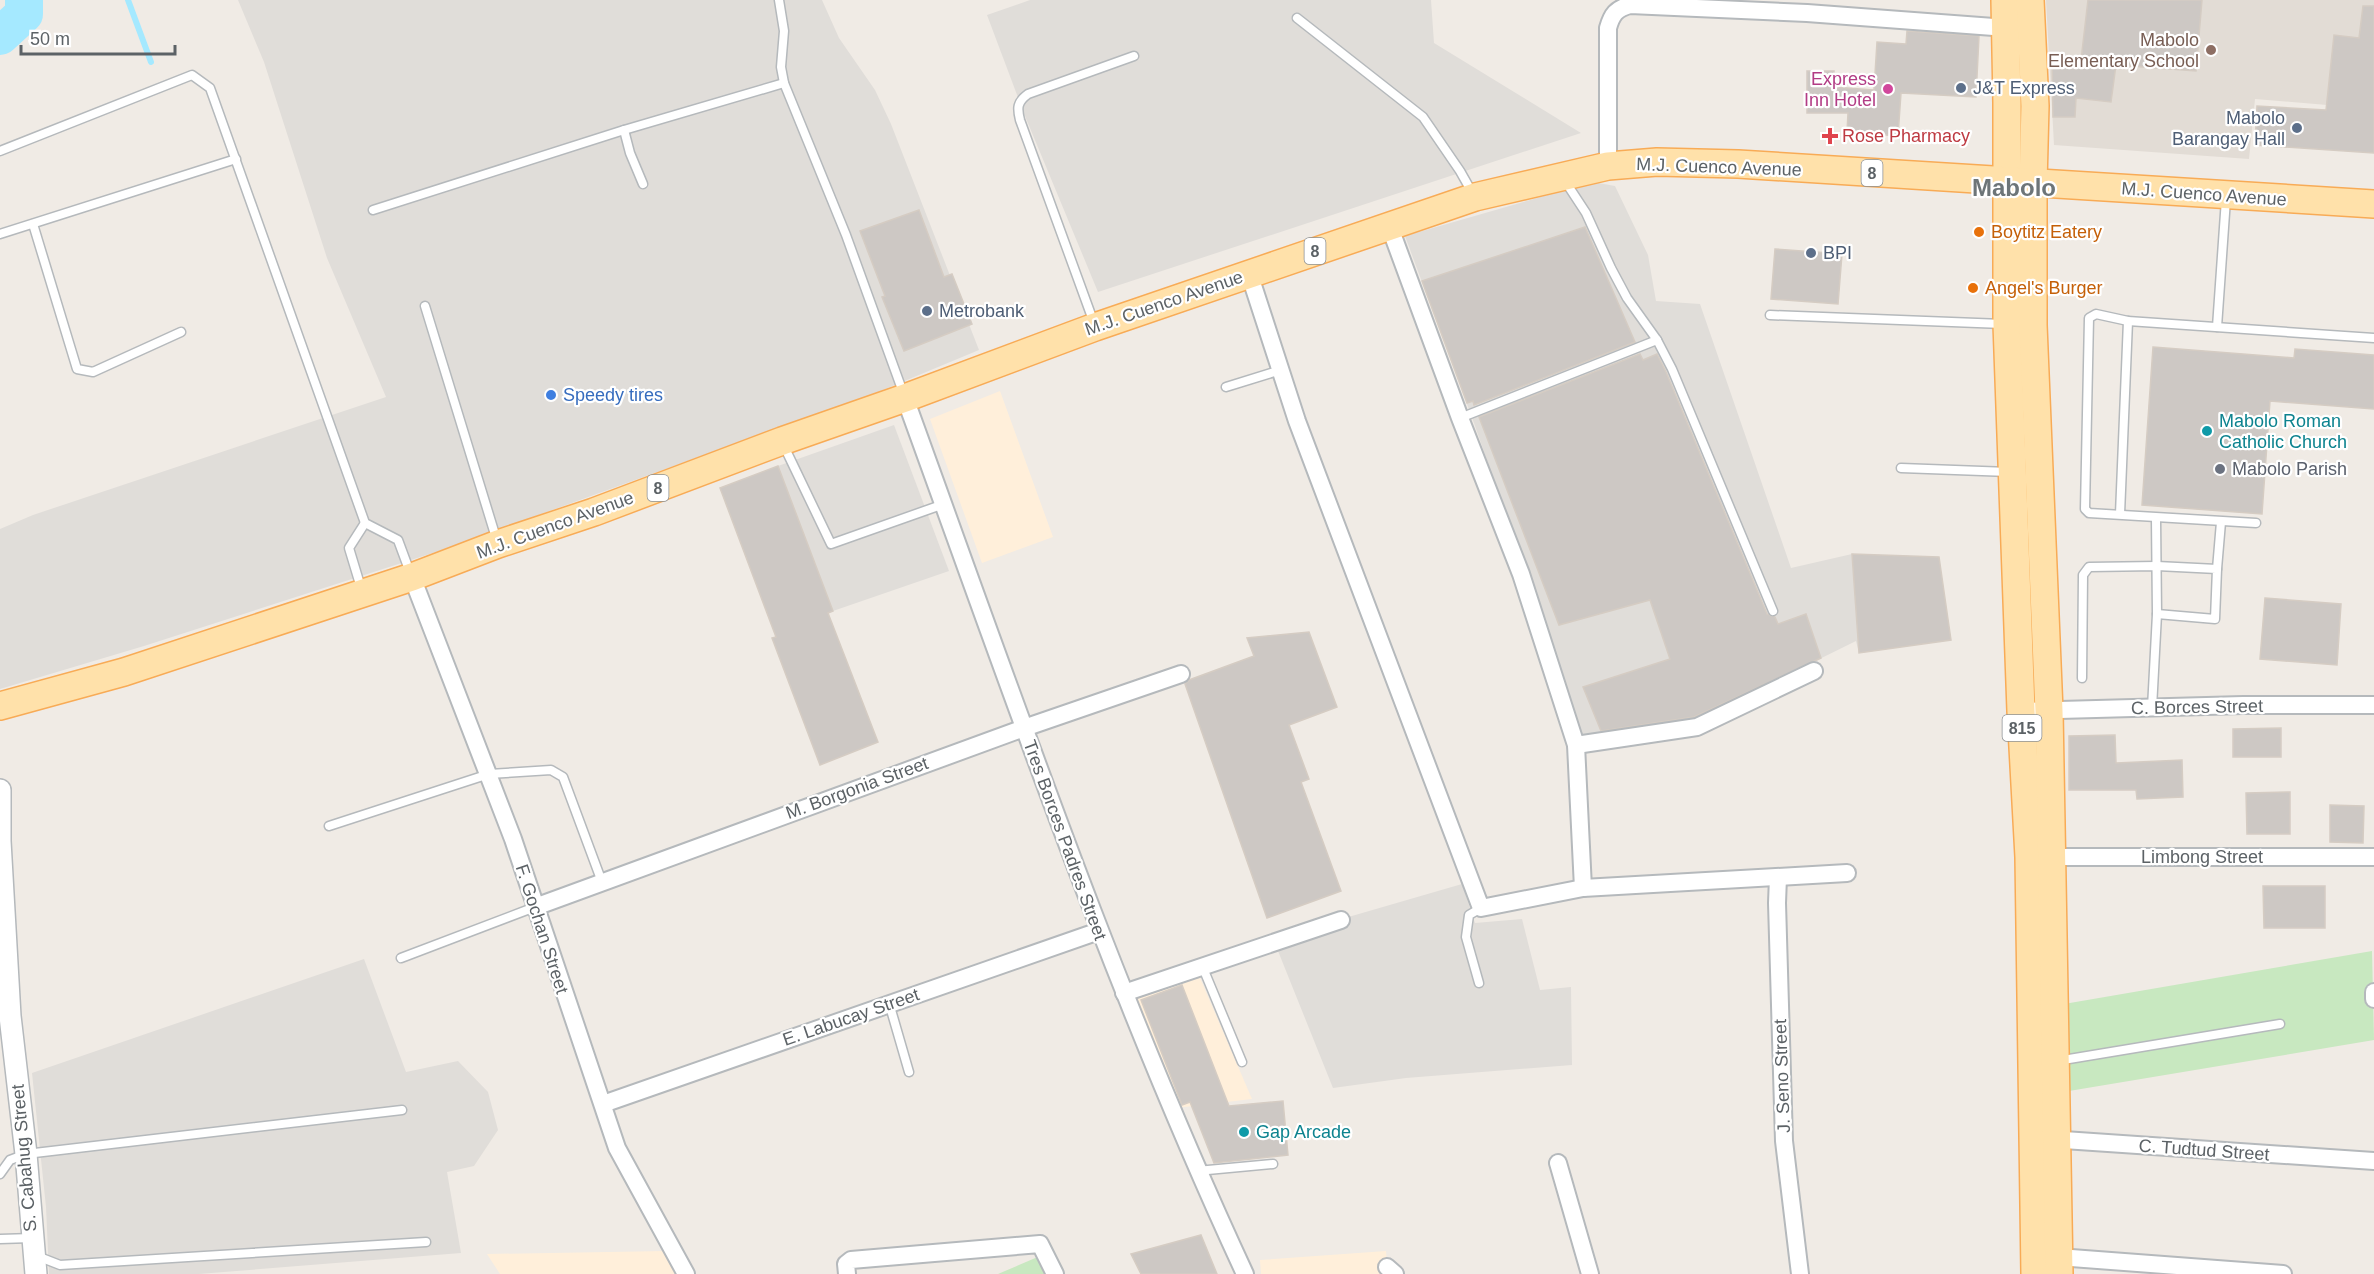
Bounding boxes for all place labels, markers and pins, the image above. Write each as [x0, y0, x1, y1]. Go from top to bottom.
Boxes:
place label: Mabolo Elementary School [2048, 30, 2199, 71]
marker: Mabolo Elementary School [2204, 43, 2218, 57]
place label: Express Inn Hotel [1804, 69, 1876, 110]
place label: J&T Express [1973, 78, 2075, 98]
marker: J&T Express [1954, 81, 1968, 95]
marker: Express Inn Hotel [1881, 82, 1895, 96]
place label: Mabolo Barangay Hall [2172, 108, 2285, 149]
marker: Mabolo Barangay Hall [2290, 121, 2304, 135]
place label: Rose Pharmacy [1842, 126, 1970, 146]
marker: Rose Pharmacy [1823, 129, 1837, 143]
place label: Boytitz Eatery [1991, 222, 2102, 242]
marker: Boytitz Eatery [1972, 225, 1986, 239]
place label: BPI [1823, 243, 1852, 263]
marker: BPI [1804, 246, 1818, 260]
place label: Angel's Burger [1985, 278, 2103, 298]
marker: Angel's Burger [1966, 281, 1980, 295]
place label: Metrobank [939, 301, 1025, 321]
marker: Metrobank [920, 304, 934, 318]
place label: Speedy tires [563, 385, 663, 405]
marker: Speedy tires [544, 388, 558, 402]
place label: Mabolo Roman Catholic Church [2219, 411, 2347, 452]
marker: Mabolo Roman Catholic Church [2200, 424, 2214, 438]
place label: Mabolo Parish [2232, 459, 2347, 479]
marker: Mabolo Parish [2213, 462, 2227, 476]
place label: Gap Arcade [1256, 1122, 1351, 1142]
marker: Gap Arcade [1237, 1125, 1251, 1139]

